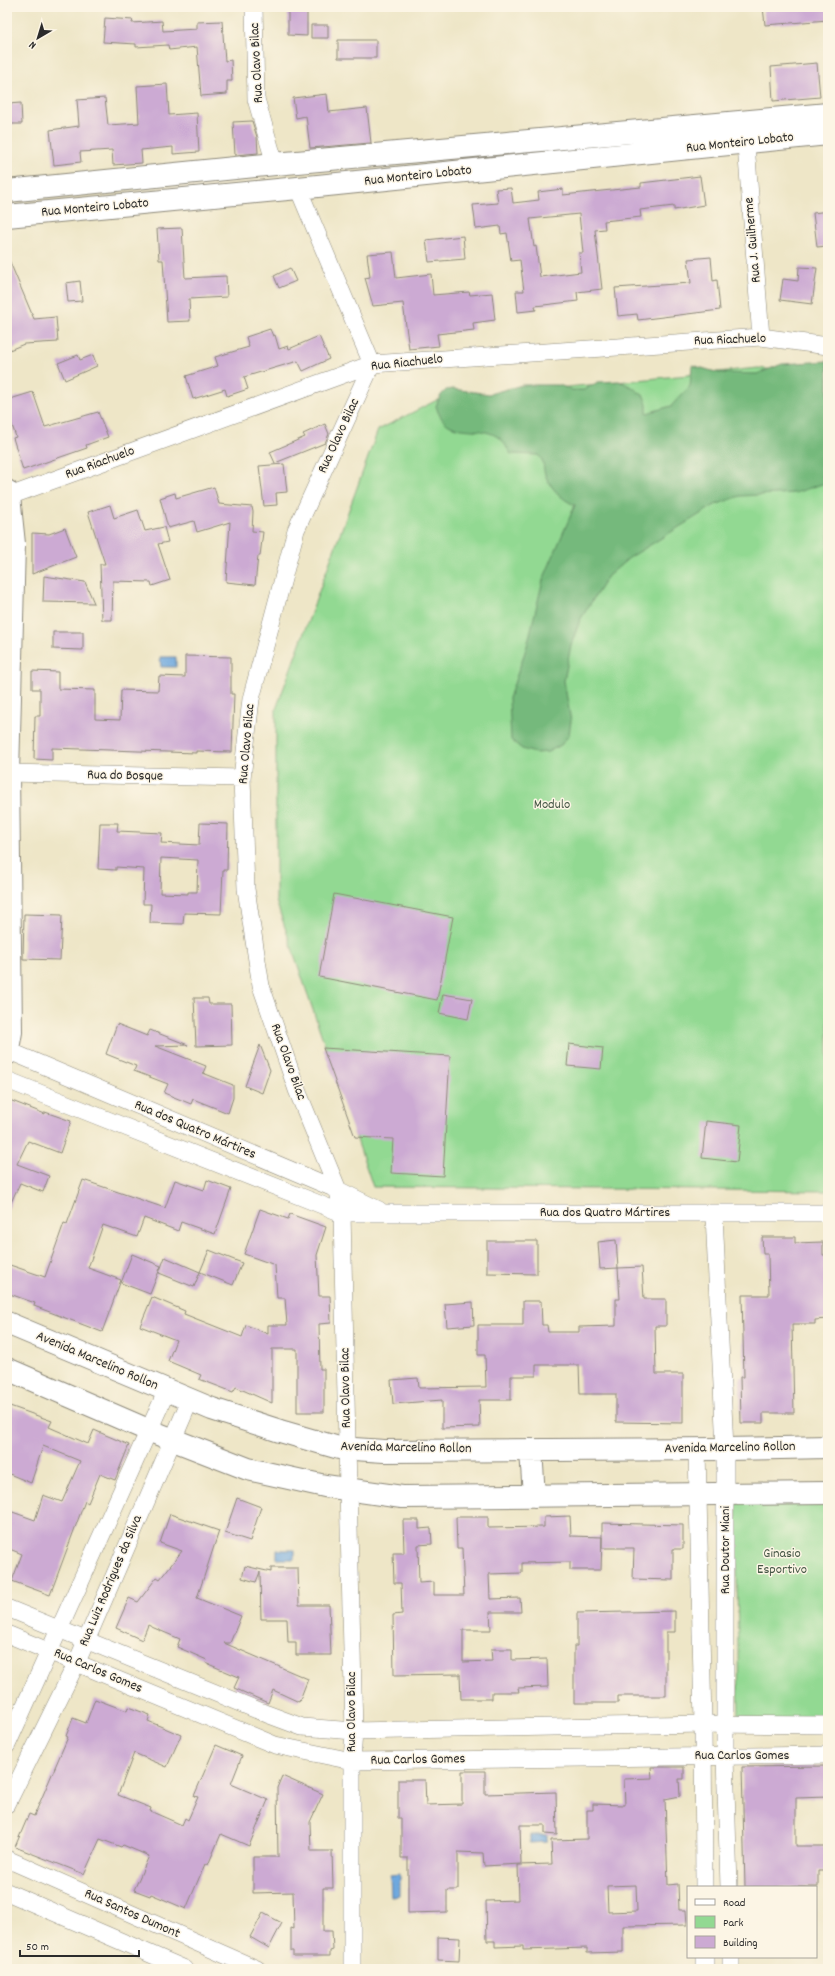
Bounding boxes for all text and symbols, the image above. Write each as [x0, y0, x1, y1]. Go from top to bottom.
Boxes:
north arrow [18, 18, 58, 58]
street label: Rua Olavo Bilac [245, 22, 269, 104]
text: N [26, 36, 40, 52]
street label: Rua Monteiro Lobato [685, 127, 795, 159]
street label: Rua Monteiro Lobato [363, 160, 473, 192]
street label: Rua Monteiro Lobato [40, 193, 150, 223]
street label: Rua J. Guilherme [739, 196, 767, 284]
street label: Rua Riachuelo [693, 329, 767, 351]
street label: Rua Riachuelo [370, 349, 444, 377]
street label: Rua Olavo Bilac [313, 395, 365, 477]
street label: Rua Riachuelo [63, 441, 137, 485]
street label: Rua Olavo Bilac [234, 703, 261, 785]
street label: Rua do Bosque [87, 765, 163, 787]
park label: Modulo [534, 795, 570, 815]
street label: Rua Olavo Bilac [265, 1021, 311, 1104]
street label: Rua dos Quatro Mártires [131, 1095, 259, 1165]
street label: Rua dos Quatro Mártires [540, 1203, 670, 1223]
street label: Avenida Marcelino Rollon [33, 1326, 161, 1396]
street label: Rua Olavo Bilac [335, 1347, 357, 1428]
street label: Avenida Marcelino Rollon [340, 1437, 472, 1459]
street label: Avenida Marcelino Rollon [664, 1437, 796, 1459]
street label: Rua Doutor Miani [716, 1505, 736, 1594]
street label: Rua Luiz Rodrigues da Silva [74, 1512, 148, 1650]
park label: Ginasio Esportivo [757, 1544, 807, 1580]
street label: Rua Carlos Gomes [50, 1643, 146, 1699]
street label: Rua Olavo Bilac [342, 1671, 362, 1752]
street label: Rua Carlos Gomes [695, 1746, 790, 1766]
street label: Rua Carlos Gomes [370, 1749, 466, 1771]
street label: Rua Santos Dumont [81, 1884, 183, 1944]
legend [687, 1886, 817, 1958]
text: Road [723, 1895, 745, 1912]
text: Park [723, 1915, 744, 1932]
scale bar [20, 1932, 139, 1958]
text: Building [723, 1935, 758, 1952]
text: 50 m [26, 1939, 49, 1956]

